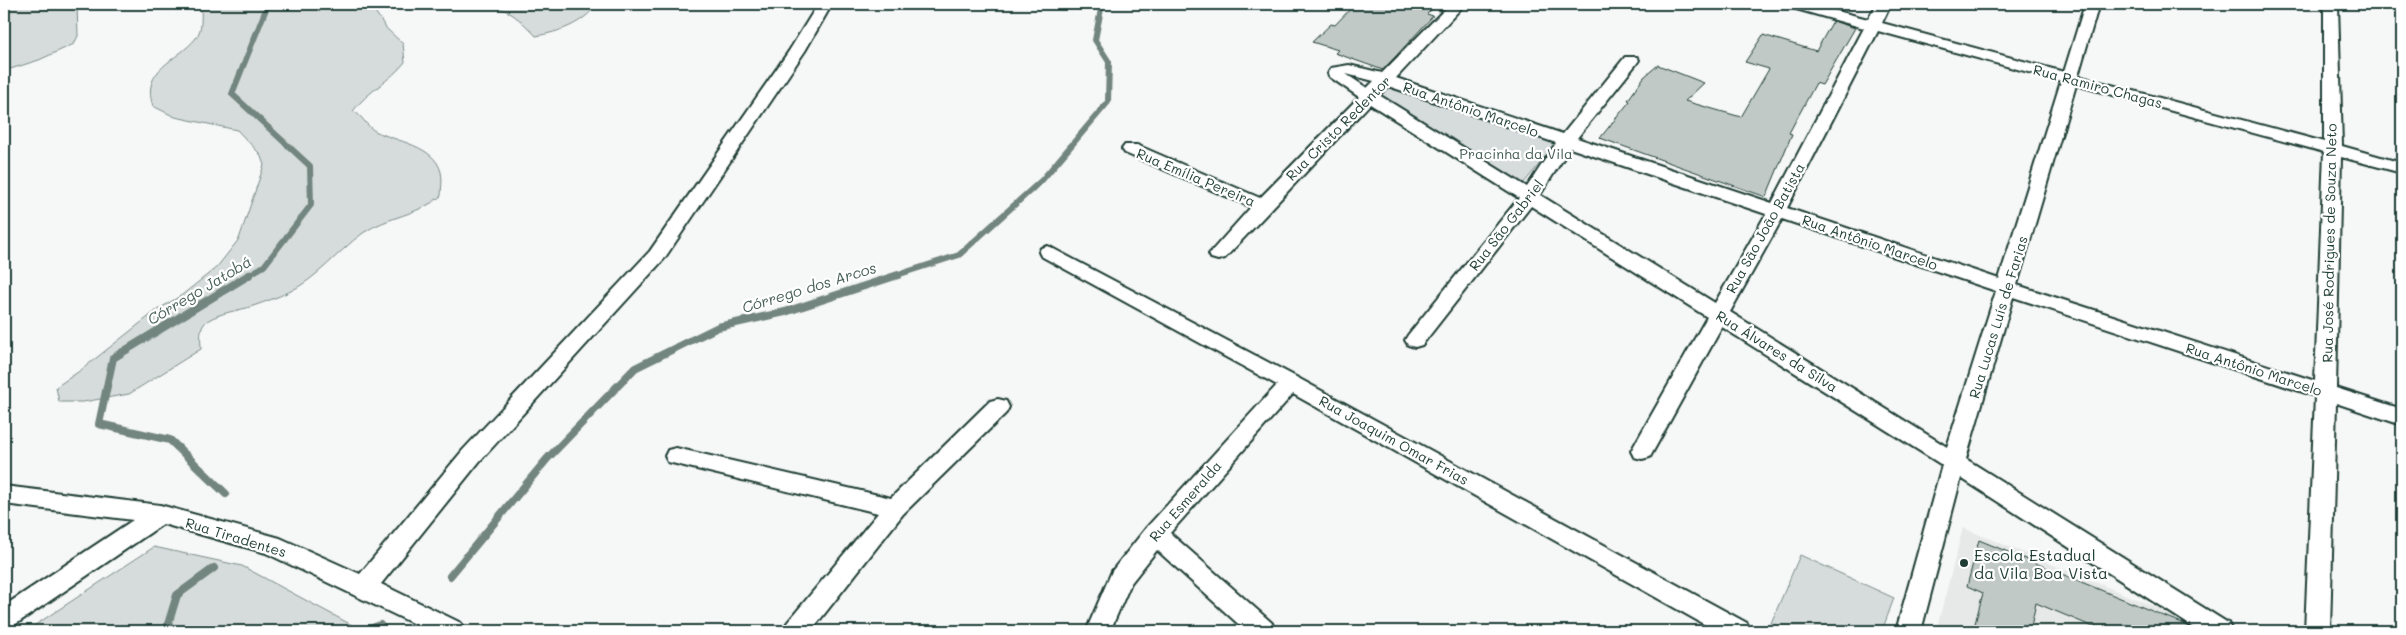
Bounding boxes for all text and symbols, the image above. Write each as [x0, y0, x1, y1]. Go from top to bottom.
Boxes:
street label: Rua Ramiro Chagas [2031, 60, 2165, 112]
street label: Rua Cristo Redentor [1281, 71, 1395, 185]
street label: Rua Antônio Marcelo [1401, 77, 1541, 141]
street label: Rua José Rodrigues de Souza Neto [2317, 123, 2341, 363]
street label: Rua Emília Pereira [1134, 143, 1258, 211]
park label: Pracinha da Vila [1459, 144, 1573, 163]
street label: Rua São João Batista [1721, 159, 1809, 297]
street label: Rua São Gabriel [1464, 176, 1548, 274]
street label: Rua Antônio Marcelo [1800, 210, 1940, 274]
street label: Rua Lucas Luís de Farias [1964, 233, 2032, 401]
water label: Córrego Jatobá [143, 251, 255, 329]
water label: Córrego dos Arcos [739, 257, 879, 317]
street label: Rua Álvares da Silva [1713, 306, 1841, 396]
street label: Rua Antônio Marcelo [2183, 338, 2325, 400]
street label: Rua Joaquim Omar Frias [1316, 391, 1472, 489]
street label: Rua Esmeralda [1145, 457, 1225, 545]
street label: Rua Tiradentes [183, 513, 289, 561]
place label: Escola Estadual da Vila Boa Vista [1974, 544, 2108, 583]
marker: Escola Estadual da Vila Boa Vista [1958, 557, 1970, 569]

